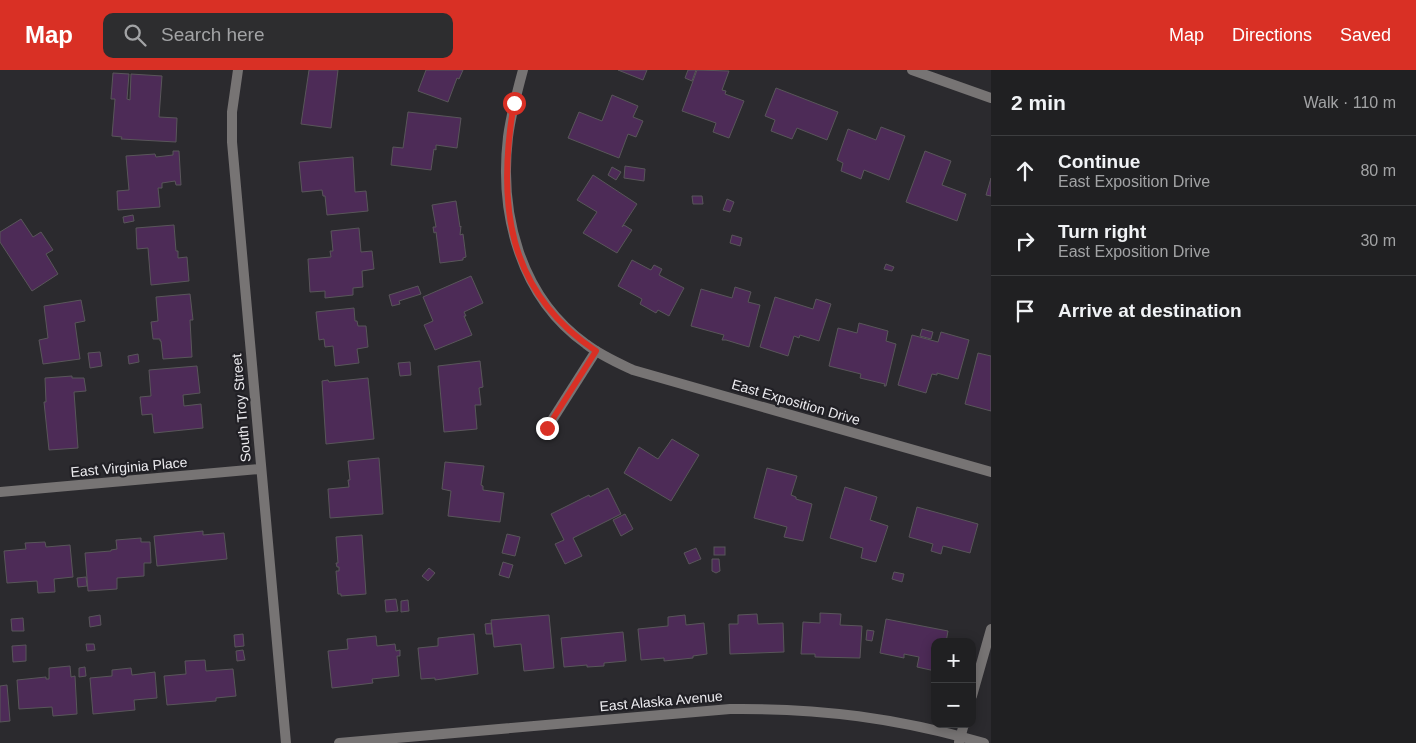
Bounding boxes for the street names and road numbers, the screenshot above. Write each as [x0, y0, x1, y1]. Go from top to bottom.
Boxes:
street label: South Troy Street [228, 353, 254, 463]
street label: East Exposition Drive [730, 376, 862, 428]
street label: East Virginia Place [70, 454, 188, 480]
street label: East Alaska Avenue [599, 688, 723, 714]

